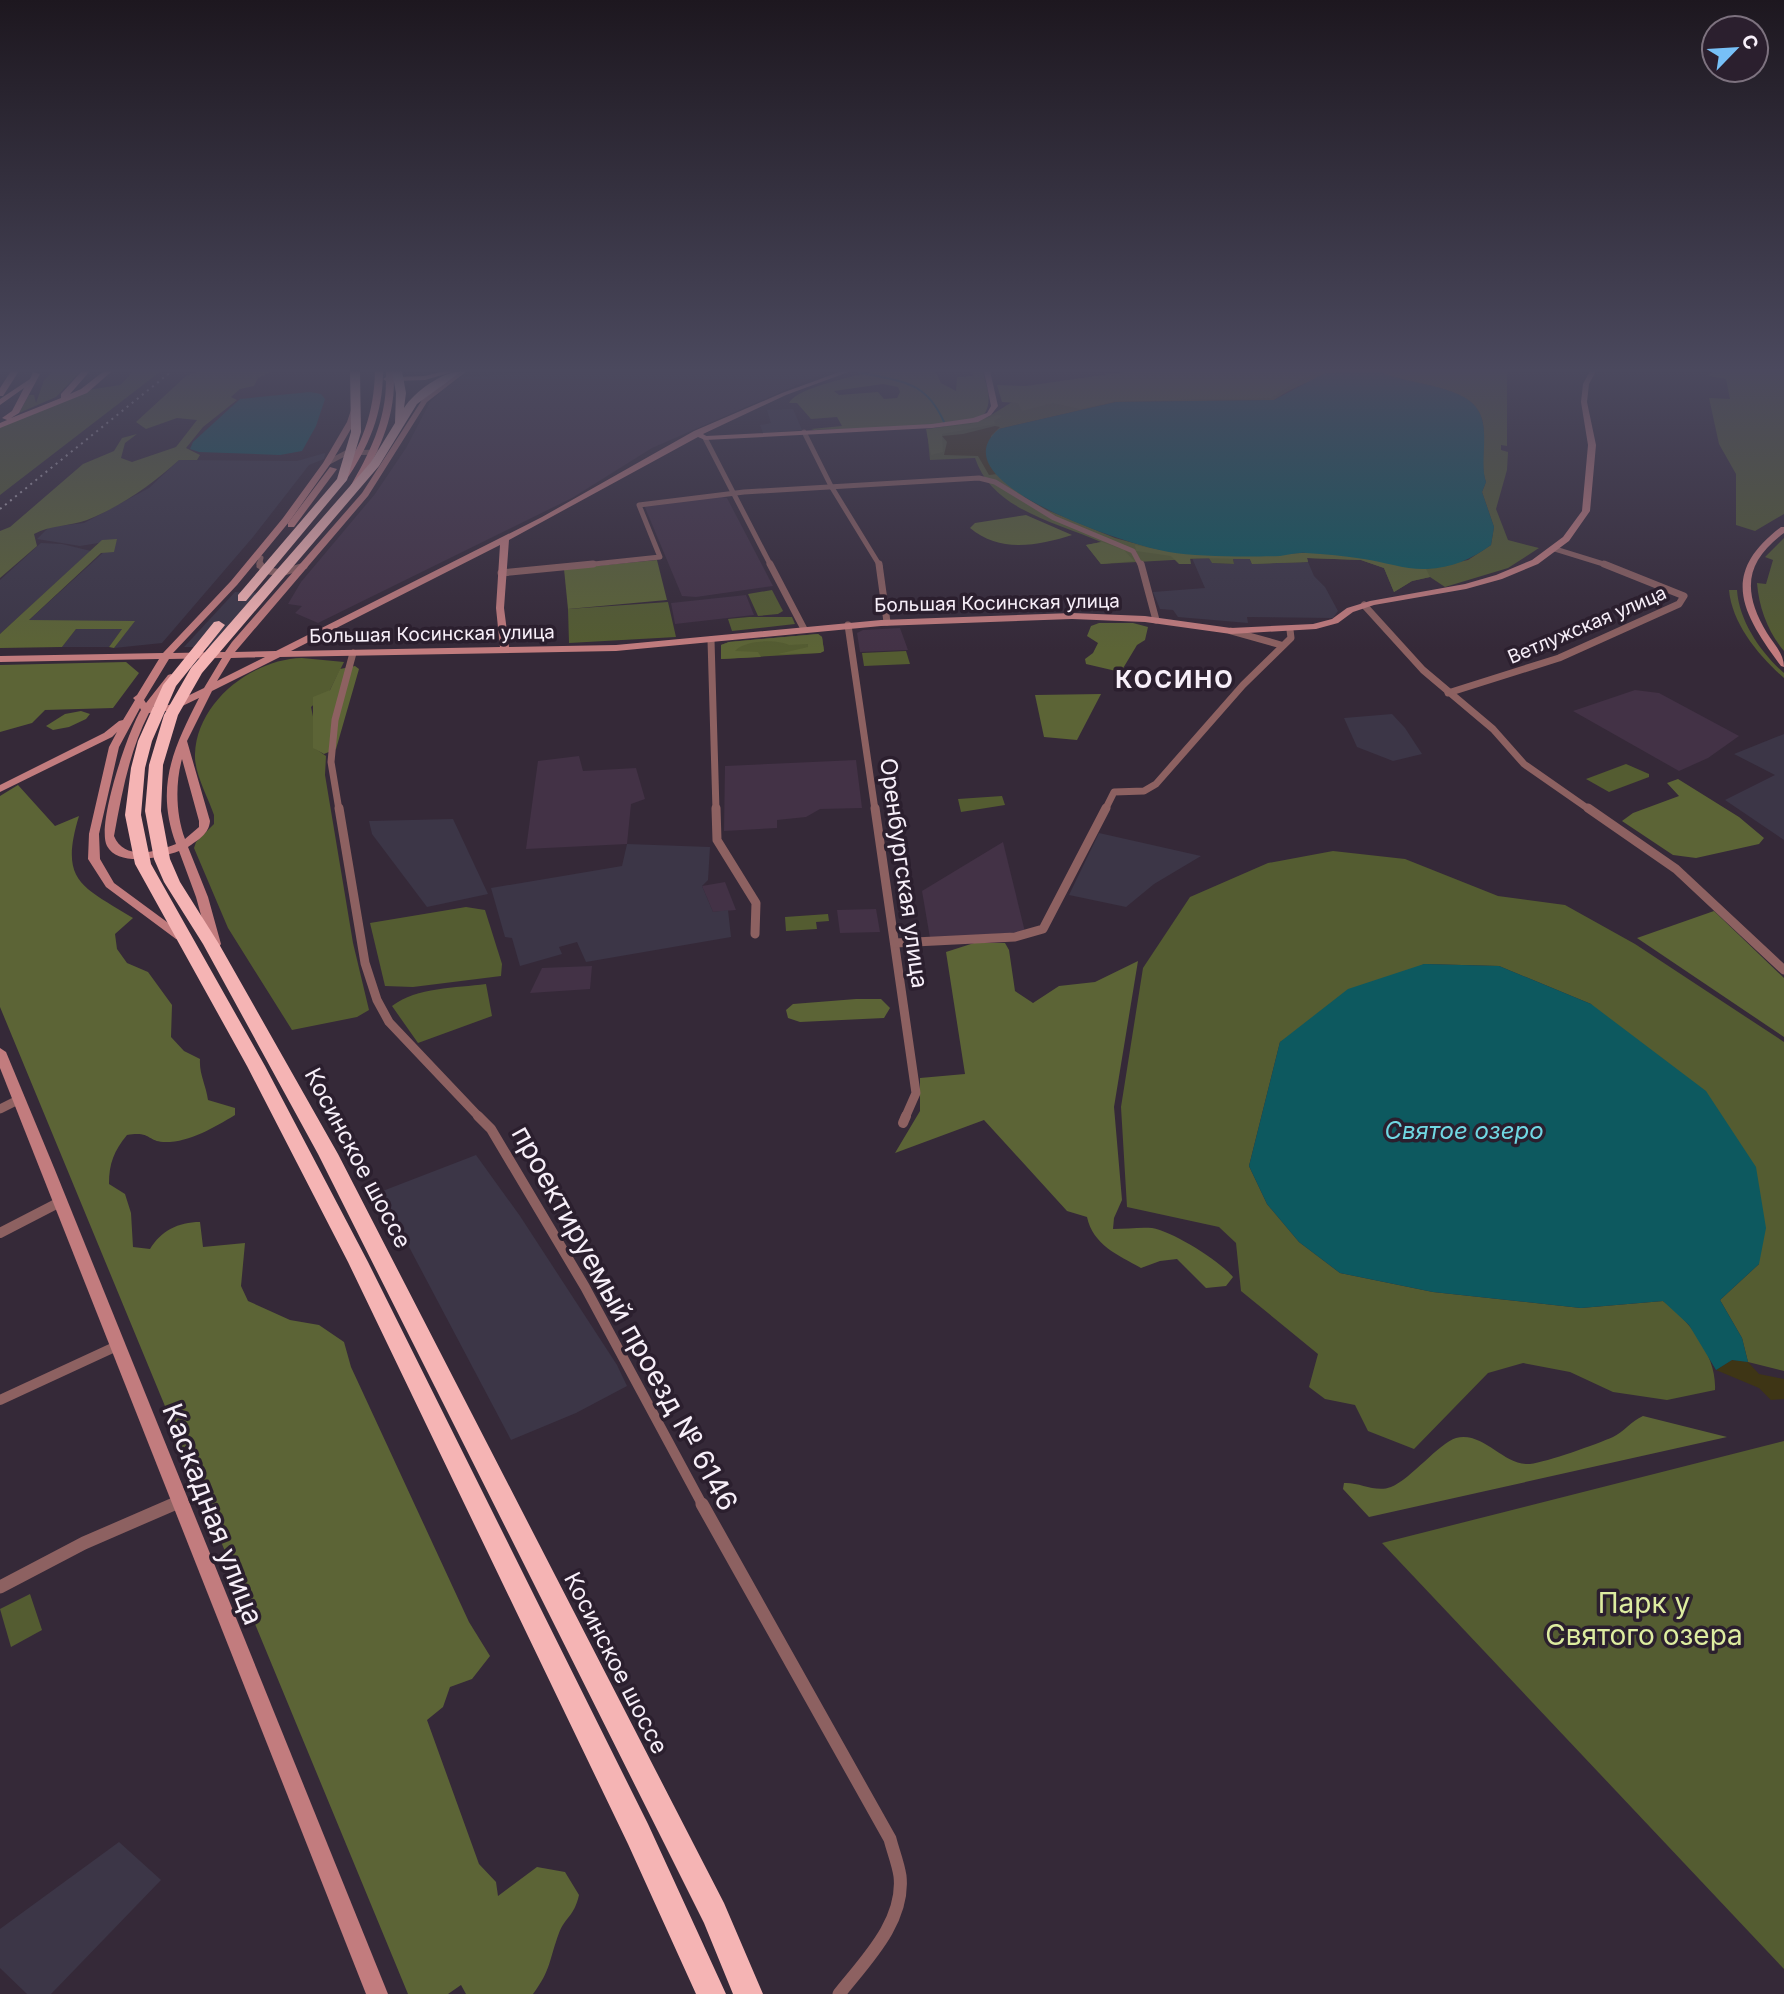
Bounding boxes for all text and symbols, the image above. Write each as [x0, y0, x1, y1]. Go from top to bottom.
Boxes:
north arrow [1700, 14, 1770, 84]
text: С [1737, 31, 1763, 53]
street label: Ветлужская улица [1504, 581, 1670, 669]
street label: Большая Косинская улица [874, 589, 1120, 617]
street label: Большая Косинская улица [309, 620, 555, 648]
district label: КОСИНО [1115, 665, 1235, 694]
street label: Оренбургская улица [874, 756, 934, 990]
street label: Косинское шоссе [299, 1063, 417, 1253]
water label: Святое озеро [1384, 1116, 1544, 1145]
street label: проектируемый проезд № 6146 [505, 1119, 745, 1517]
street label: Каскадная улица [155, 1399, 271, 1629]
street label: Косинское шоссе [558, 1568, 674, 1758]
park label: Парк у Святого озера [1545, 1586, 1743, 1652]

